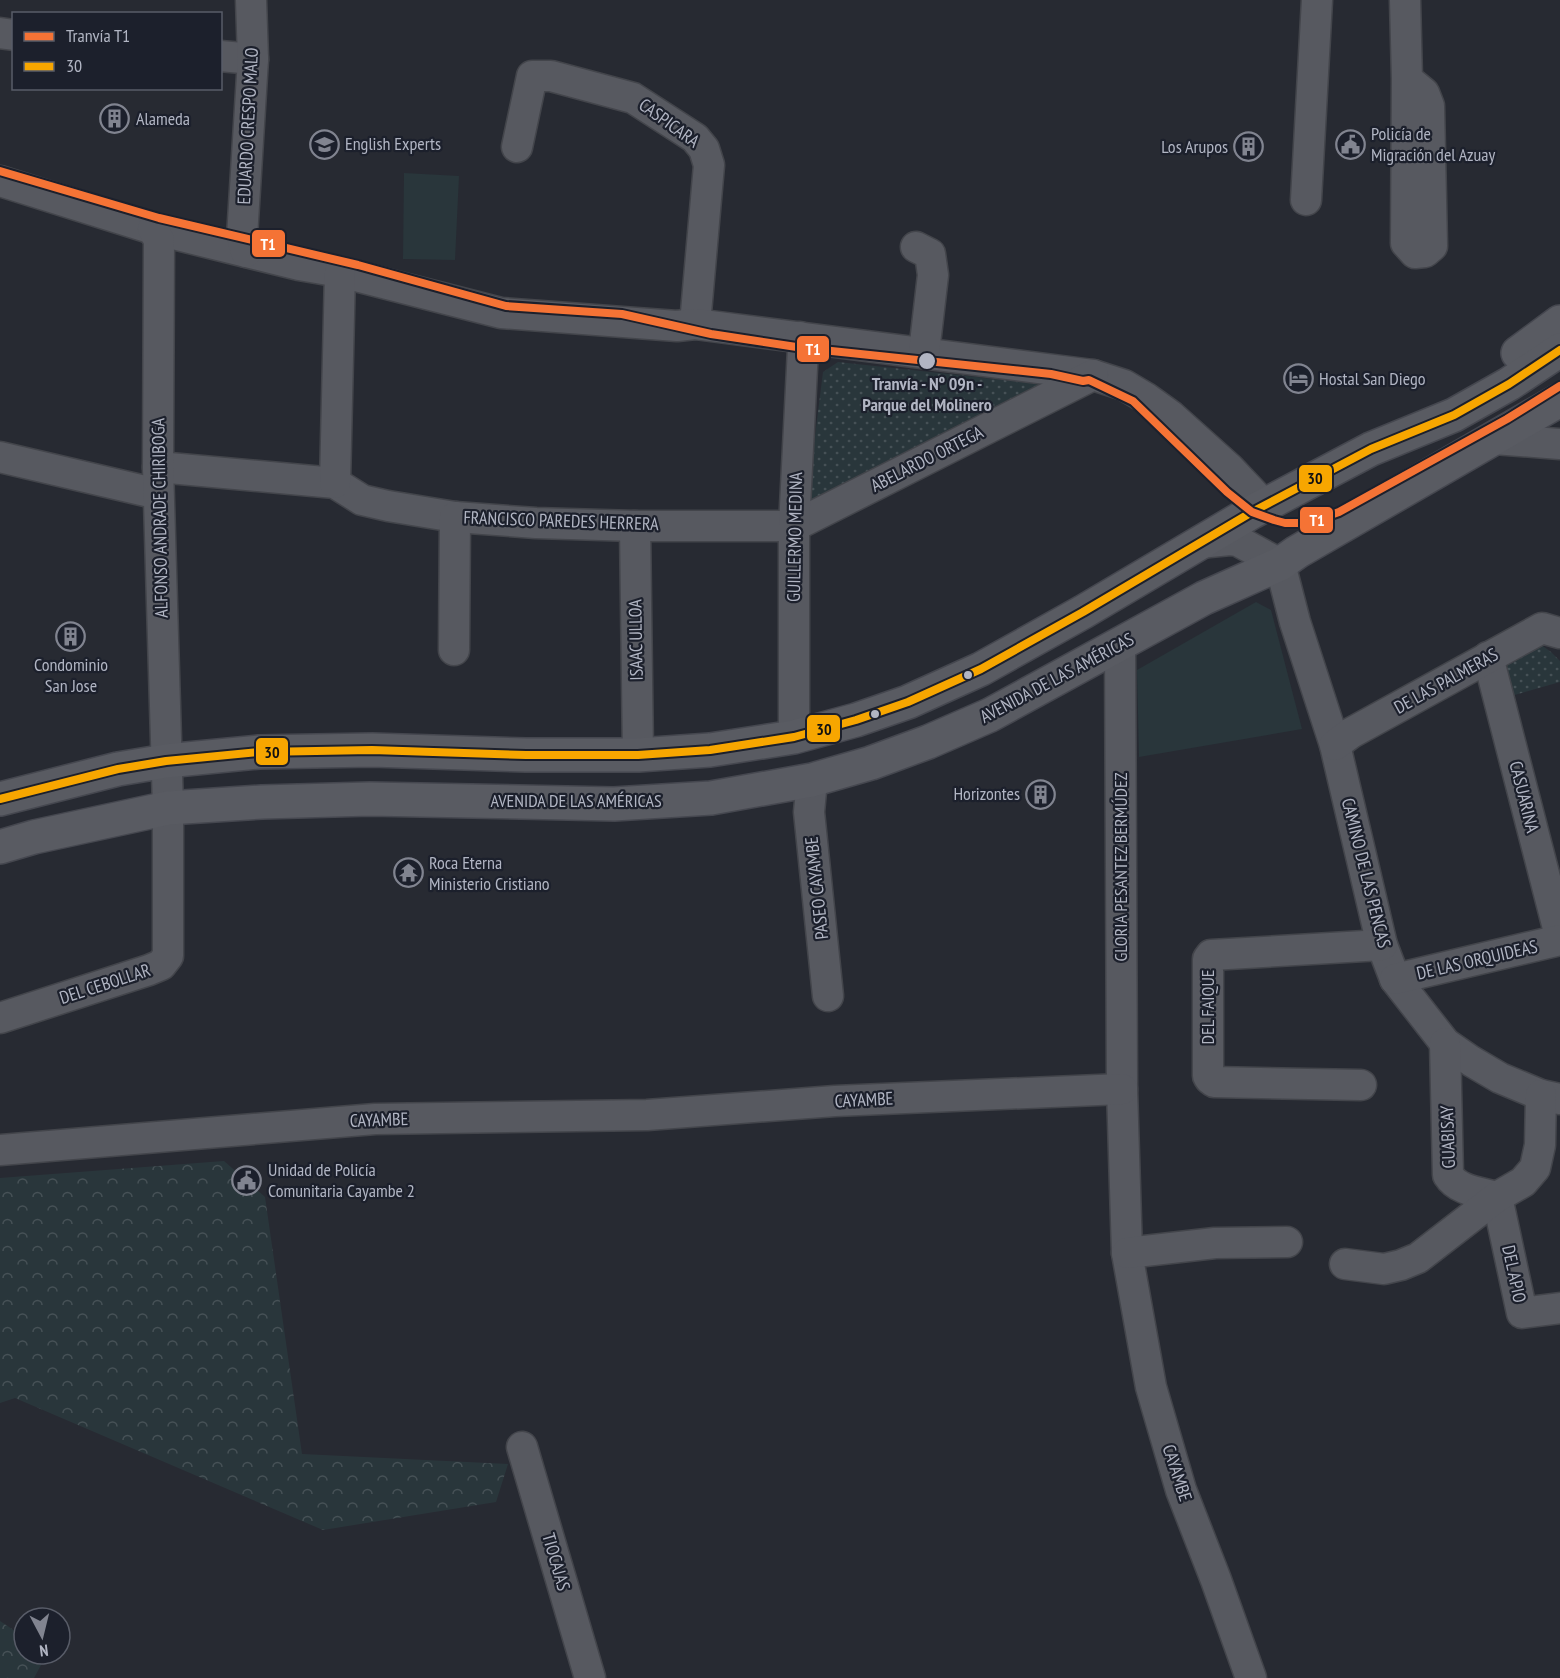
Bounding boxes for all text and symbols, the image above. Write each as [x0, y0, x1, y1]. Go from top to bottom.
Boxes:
legend [12, 12, 222, 90]
text: Tranvía T1 [66, 24, 130, 47]
street label: EDUARDO CRESPO MALO [232, 47, 263, 205]
text: 30 [66, 54, 82, 77]
street label: CASPICARA [634, 93, 705, 153]
building icon: Alameda [99, 103, 131, 135]
place label: Alameda [136, 107, 190, 130]
place label: Policía de Migración del Azuay [1371, 122, 1496, 166]
school or university icon: English Experts [308, 128, 340, 160]
public building icon: Policía de Migración del Azuay [1334, 128, 1366, 160]
building icon: Los Arupos [1233, 131, 1265, 163]
place label: English Experts [345, 132, 441, 155]
place label: Los Arupos [1161, 135, 1228, 158]
line badge: T1 [251, 229, 286, 258]
text: T1 [260, 234, 276, 254]
line badge: T1 [796, 335, 830, 363]
text: T1 [805, 339, 821, 359]
marker: Tranvía - Nº 09n - Parque del Molinero [917, 351, 937, 371]
hotel icon: Hostal San Diego [1282, 363, 1314, 395]
place label: Hostal San Diego [1319, 367, 1426, 390]
place label: Tranvía - Nº 09n - Parque del Molinero [862, 372, 992, 416]
street label: ALFONSO ANDRADE CHIRIBOGA [146, 417, 173, 618]
street label: ABELARDO ORTEGA [867, 420, 987, 497]
line badge: 30 [1298, 464, 1333, 493]
text: 30 [1307, 468, 1323, 488]
street label: GUILLERMO MEDINA [782, 471, 807, 602]
street label: FRANCISCO PAREDES HERRERA [463, 506, 660, 535]
line badge: T1 [1299, 506, 1334, 534]
text: T1 [1309, 510, 1325, 530]
street label: ISAAC ULLOA [623, 599, 648, 681]
building icon: Condominio San Jose [55, 620, 87, 652]
street label: AVENIDA DE LAS AMÉRICAS [976, 627, 1138, 728]
street label: DE LAS PALMERAS [1390, 642, 1502, 719]
place label: Condominio San Jose [34, 653, 108, 697]
unlabelled marker [962, 669, 974, 681]
unlabelled marker [869, 708, 881, 720]
line badge: 30 [806, 714, 841, 743]
text: 30 [816, 719, 832, 739]
line badge: 30 [255, 737, 289, 766]
text: 30 [264, 742, 280, 762]
street label: CASUARINA [1505, 759, 1545, 836]
street label: GLORIA PESANTEZ BERMÚDEZ [1109, 772, 1132, 962]
building icon: Horizontes [1025, 778, 1057, 810]
place label: Horizontes [953, 782, 1020, 805]
street label: AVENIDA DE LAS AMÉRICAS [490, 789, 662, 812]
street label: CAMINO DE LAS PENCAS [1337, 796, 1396, 950]
street label: PASEO CAYAMBE [800, 835, 833, 941]
place label: Roca Eterna Ministerio Cristiano [429, 851, 550, 895]
temple icon: Roca Eterna Ministerio Cristiano [392, 857, 424, 889]
street label: DE LAS ORQUIDEAS [1414, 934, 1540, 985]
street label: DEL CEBOLLAR [56, 958, 154, 1009]
street label: DEL FAIQUE [1196, 970, 1219, 1044]
street label: CAYAMBE [834, 1086, 894, 1113]
street label: GUABISAY [1435, 1104, 1460, 1169]
street label: CAYAMBE [349, 1107, 409, 1132]
place label: Unidad de Policía Comunitaria Cayambe 2 [268, 1158, 415, 1202]
public building icon: Unidad de Policía Comunitaria Cayambe 2 [231, 1164, 263, 1196]
street label: DEL APIO [1497, 1243, 1532, 1305]
street label: CAYAMBE [1157, 1441, 1197, 1504]
street label: TIOCAJAS [537, 1530, 576, 1594]
north arrow [12, 1606, 72, 1666]
text: N [38, 1640, 49, 1661]

